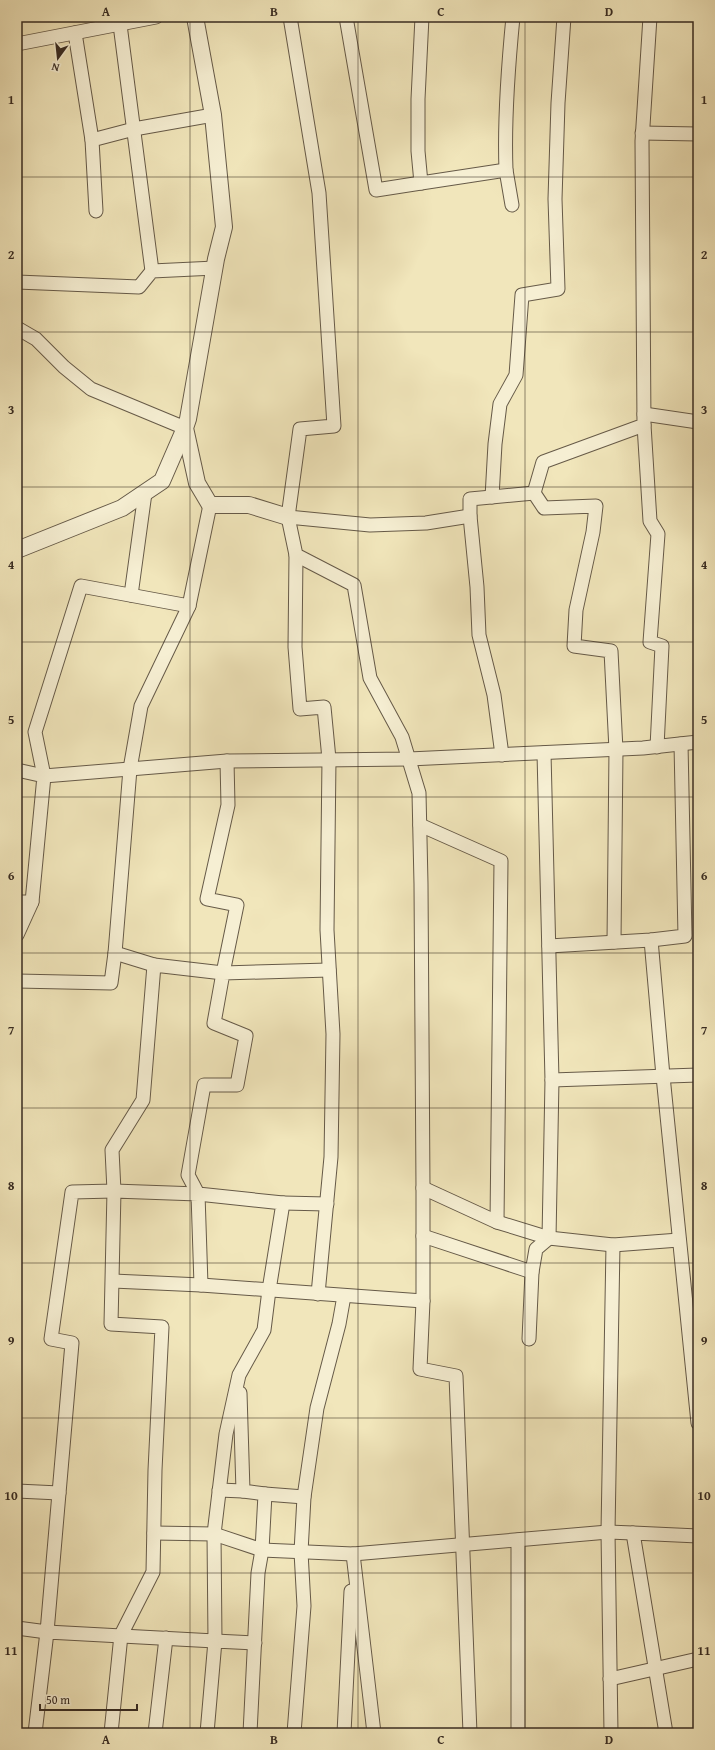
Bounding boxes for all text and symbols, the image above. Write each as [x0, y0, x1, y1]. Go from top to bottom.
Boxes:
text: A [102, 2, 111, 21]
text: B [270, 2, 278, 21]
text: C [437, 2, 445, 21]
text: D [605, 2, 613, 21]
north arrow [38, 38, 78, 78]
text: N [49, 59, 61, 76]
text: 1 [8, 90, 14, 109]
text: 1 [701, 90, 707, 109]
text: 2 [8, 245, 15, 264]
text: 2 [701, 245, 708, 264]
text: 3 [8, 400, 14, 419]
text: 3 [701, 400, 707, 419]
text: 4 [8, 555, 15, 574]
text: 4 [701, 555, 708, 574]
text: 5 [8, 710, 15, 729]
text: 5 [701, 710, 708, 729]
text: 6 [8, 866, 15, 885]
text: 6 [701, 866, 708, 885]
text: 7 [8, 1021, 15, 1040]
text: 7 [701, 1021, 708, 1040]
text: 8 [8, 1176, 15, 1195]
text: 8 [701, 1176, 708, 1195]
text: 9 [8, 1331, 15, 1350]
text: 9 [701, 1331, 708, 1350]
text: 10 [4, 1486, 18, 1505]
text: 10 [697, 1486, 711, 1505]
text: 11 [4, 1641, 18, 1660]
text: 11 [697, 1641, 711, 1660]
scale bar [40, 1686, 137, 1712]
text: 50 m [46, 1691, 70, 1708]
text: A [102, 1730, 111, 1749]
text: B [270, 1730, 278, 1749]
text: C [437, 1730, 445, 1749]
text: D [605, 1730, 613, 1749]

